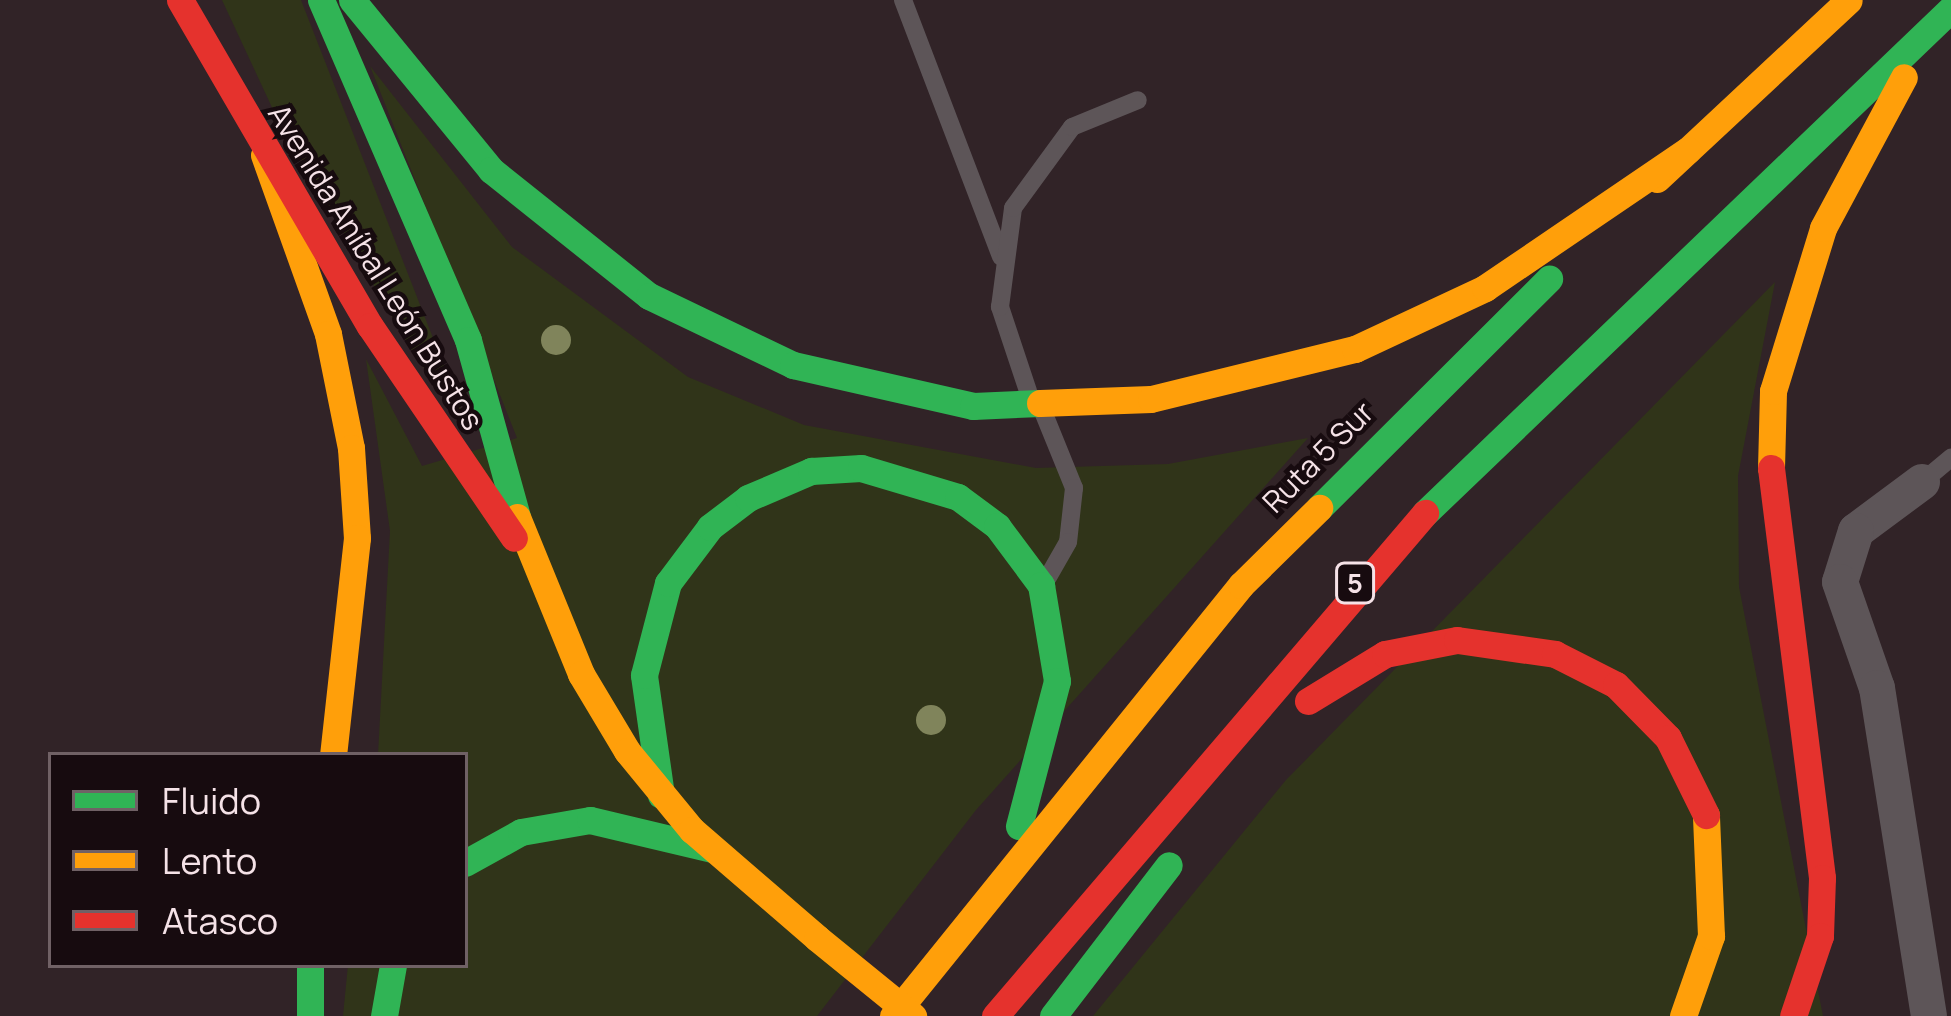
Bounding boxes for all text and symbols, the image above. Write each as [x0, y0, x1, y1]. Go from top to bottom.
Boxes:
street label: Avenida Aníbal León Bustos [261, 98, 491, 436]
street label: Ruta 5 Sur [1255, 394, 1381, 520]
road number: 5 [1334, 562, 1376, 604]
legend [48, 752, 468, 968]
text: Fluido [162, 776, 261, 825]
text: Lento [162, 836, 257, 885]
text: Atasco [162, 896, 278, 945]

